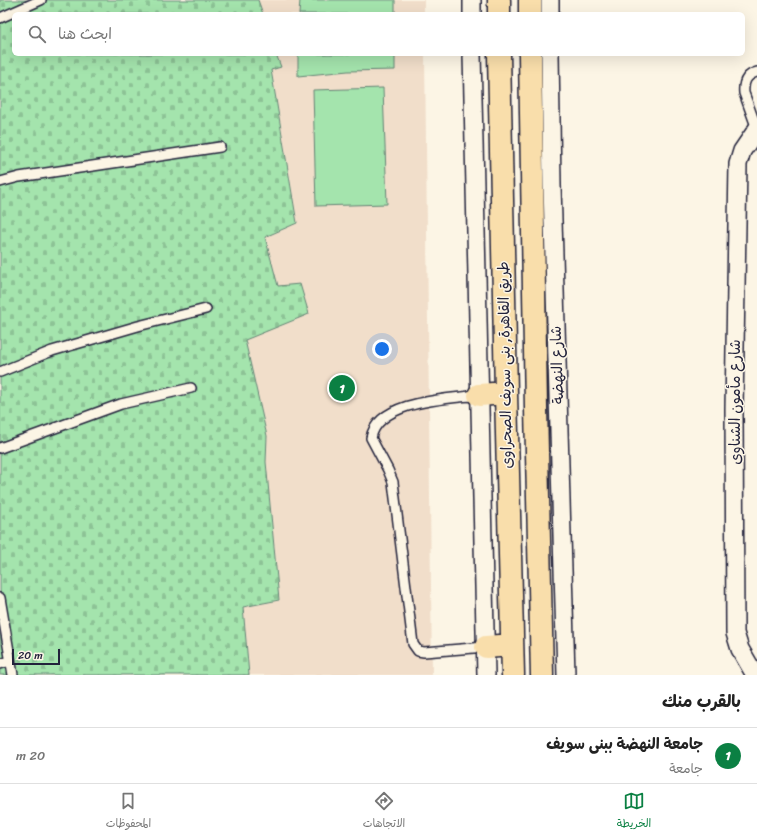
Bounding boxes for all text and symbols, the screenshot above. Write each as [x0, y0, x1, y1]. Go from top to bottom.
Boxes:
search box [12, 12, 745, 56]
text: ابحث هنا [58, 21, 112, 47]
icon: search [26, 23, 48, 45]
street label: طريق القاهرة, بنى سويف الصحراوى [490, 261, 520, 469]
street label: شارع النهضة [543, 325, 571, 405]
your location [372, 339, 392, 359]
street label: شارع مأمون الشناوى [722, 339, 748, 465]
pin: 1 [329, 373, 355, 403]
text: 20 m [18, 646, 43, 665]
scale bar [12, 647, 60, 666]
text: بالقرب منك [662, 686, 741, 716]
text: جامعة النهضة ببنى سويف [546, 731, 703, 757]
text: 20 m [16, 744, 45, 767]
text: 1 [725, 744, 731, 767]
text: جامعة [669, 757, 703, 780]
tab: المحفوظات [106, 790, 151, 833]
tab: الاتجاهات [363, 790, 405, 833]
tab: الخريطة [617, 790, 651, 833]

